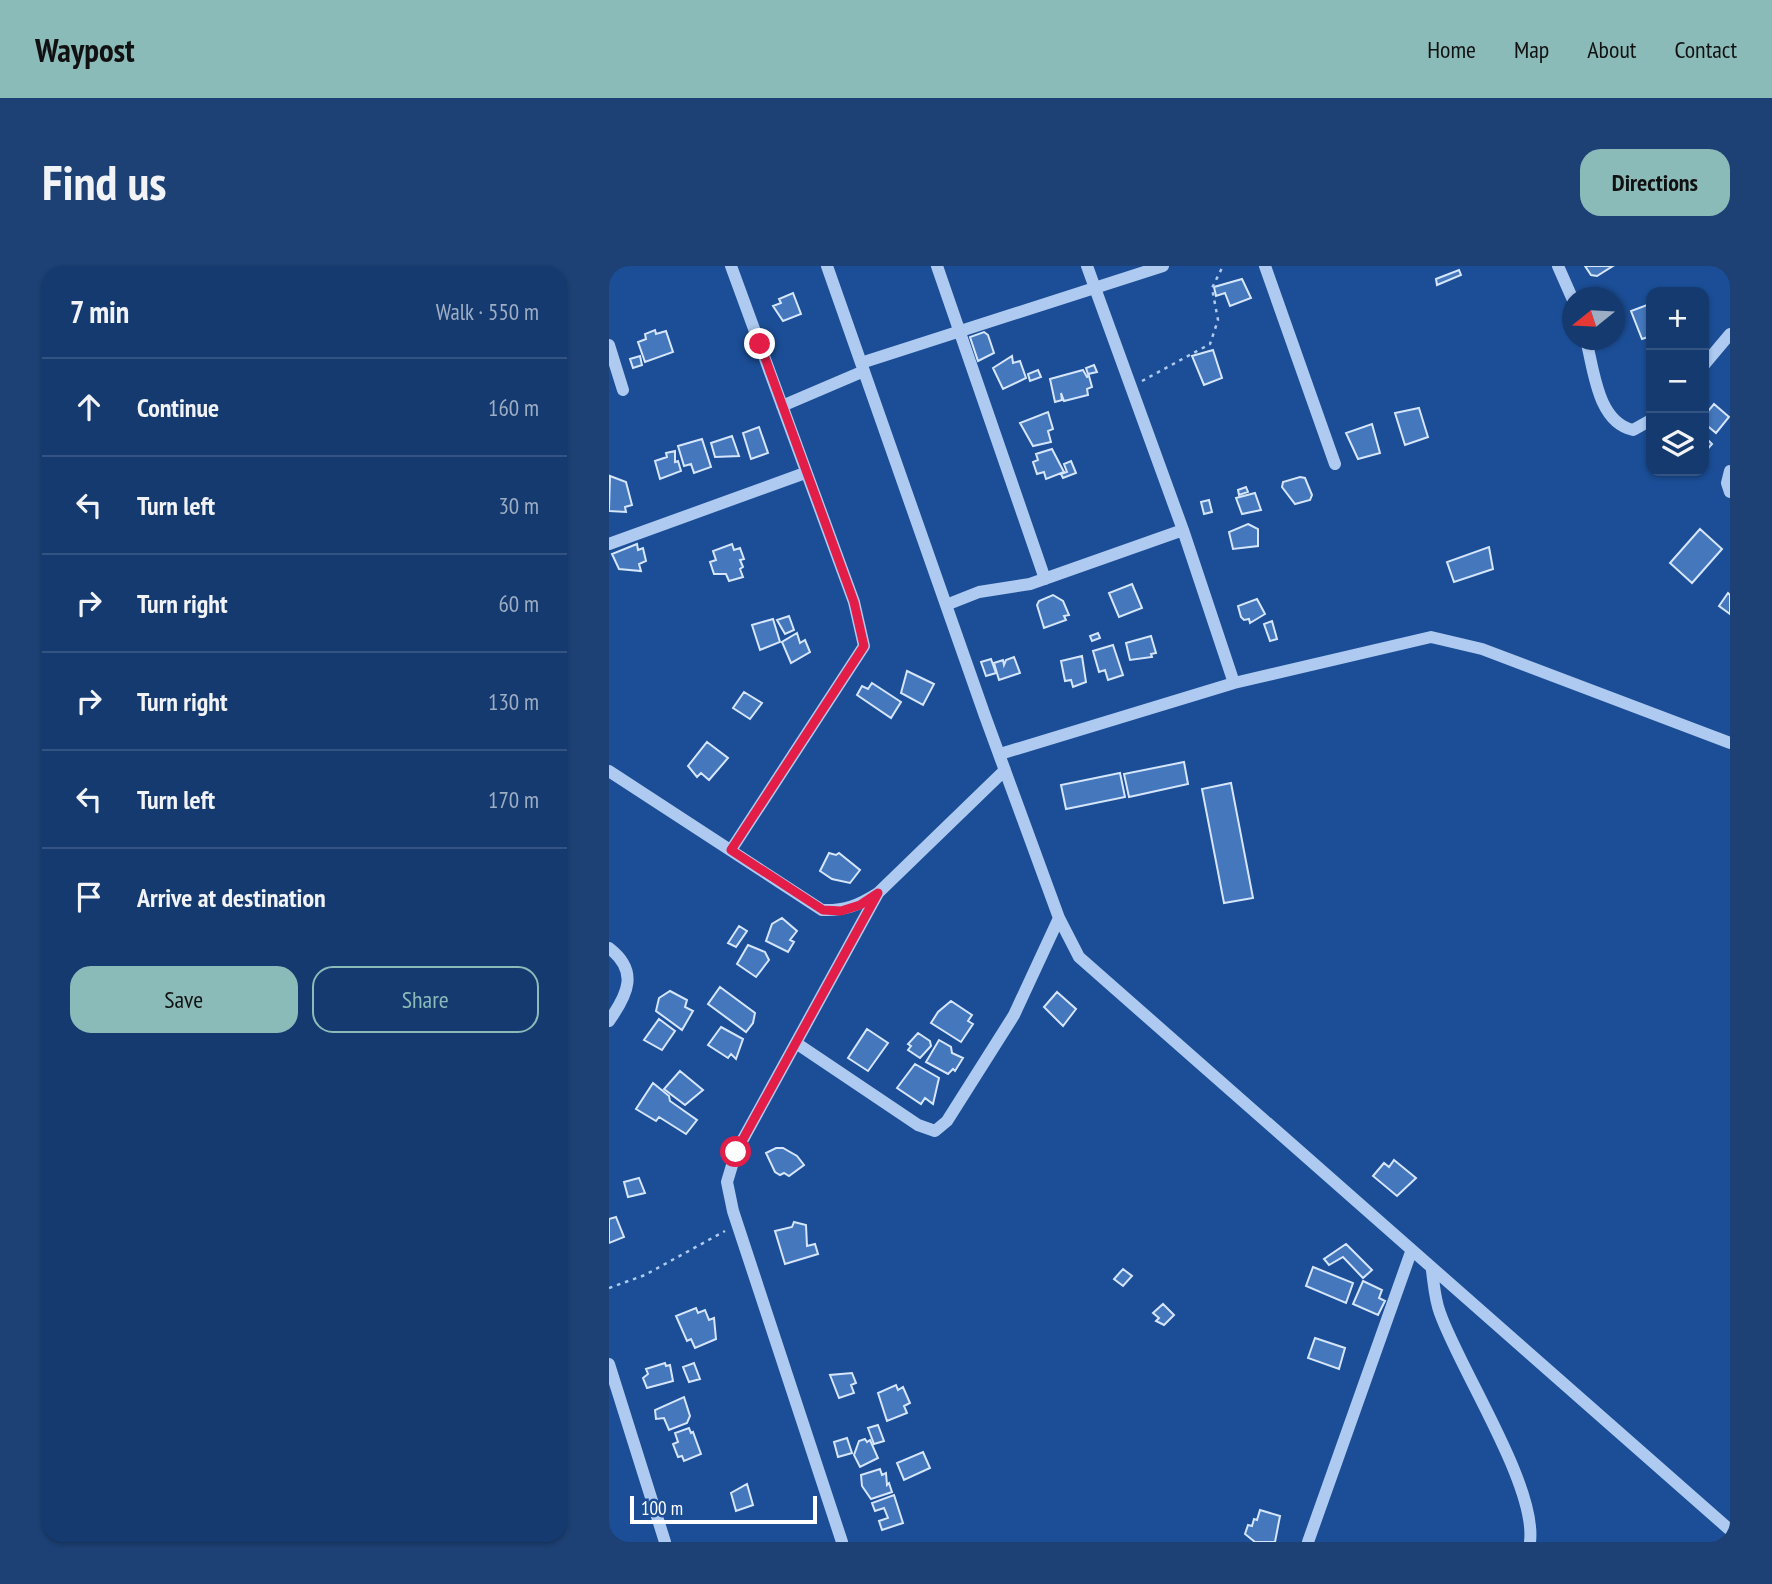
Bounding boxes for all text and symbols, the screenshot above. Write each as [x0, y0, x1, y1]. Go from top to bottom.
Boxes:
text: Waypost [35, 28, 135, 71]
text: Home [1427, 34, 1476, 65]
text: Map [1514, 34, 1549, 65]
text: About [1587, 34, 1636, 65]
text: Contact [1674, 34, 1737, 65]
button: Directions [1580, 149, 1730, 216]
text: Find us [42, 150, 166, 214]
north arrow [1562, 287, 1625, 350]
map controls [1646, 287, 1709, 476]
button: + [1646, 287, 1709, 350]
text: 7 min [70, 292, 129, 331]
text: Walk · 550 m [436, 297, 539, 326]
route end [744, 328, 775, 359]
button: − [1646, 350, 1709, 413]
icon: ahead [70, 388, 108, 426]
text: Continue [137, 391, 219, 424]
text: 160 m [488, 393, 539, 422]
button: layers [1646, 413, 1709, 476]
icon: left [70, 486, 108, 524]
text: Turn left [137, 489, 215, 522]
text: 30 m [498, 491, 539, 520]
icon: right [70, 584, 108, 622]
text: Turn right [137, 587, 228, 620]
text: 60 m [498, 589, 539, 618]
icon: right [70, 682, 108, 720]
text: Turn right [137, 685, 228, 718]
text: 130 m [488, 687, 539, 716]
icon: left [70, 780, 108, 818]
text: Turn left [137, 783, 215, 816]
text: 170 m [488, 785, 539, 814]
icon: arrive [70, 878, 108, 916]
text: Arrive at destination [137, 881, 326, 914]
button: Save [70, 966, 298, 1033]
button: Share [312, 966, 539, 1033]
route start [720, 1136, 751, 1167]
scale bar [630, 1493, 817, 1525]
text: 100 m [641, 1496, 683, 1520]

